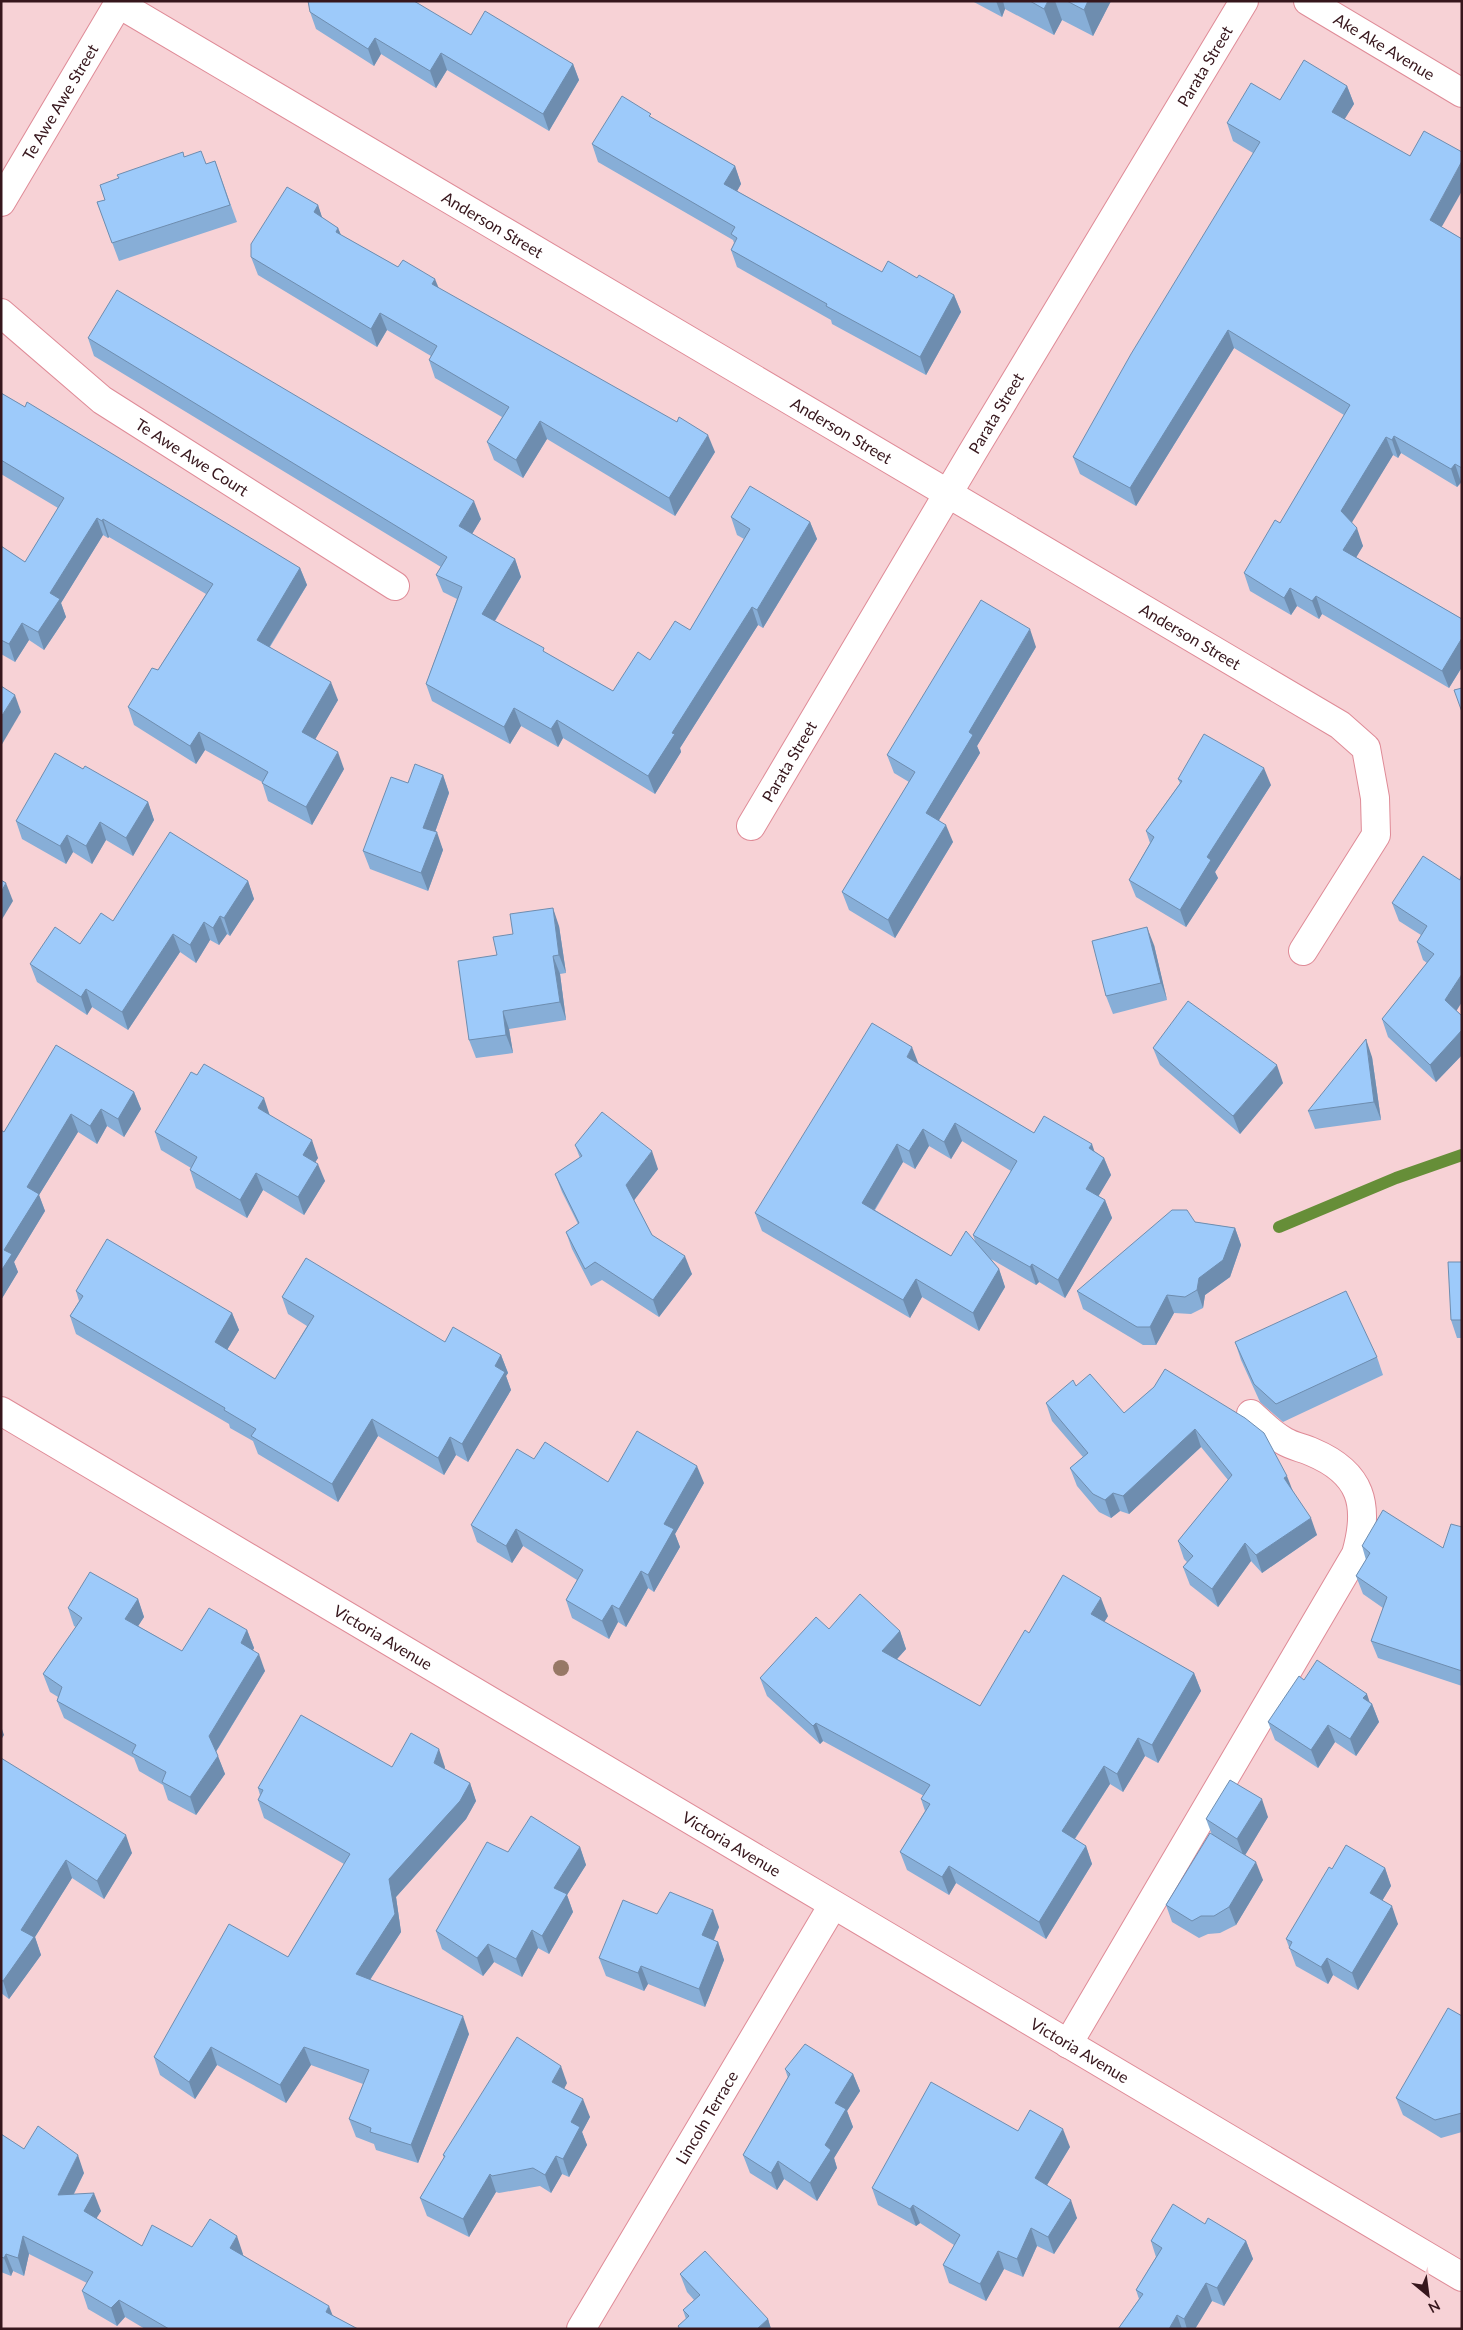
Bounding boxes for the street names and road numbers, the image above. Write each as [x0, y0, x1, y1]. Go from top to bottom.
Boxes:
street label: Ake Ake Avenue [1331, 9, 1438, 84]
street label: Parata Street [1173, 22, 1236, 110]
street label: Te Awe Awe Street [18, 40, 102, 164]
street label: Anderson Street [439, 187, 547, 262]
street label: Parata Street [964, 369, 1027, 457]
street label: Anderson Street [788, 393, 896, 468]
street label: Te Awe Awe Court [132, 414, 252, 500]
street label: Anderson Street [1136, 599, 1245, 673]
street label: Parata Street [757, 717, 820, 805]
street label: Victoria Avenue [330, 1600, 436, 1674]
street label: Victoria Avenue [679, 1807, 784, 1880]
street label: Victoria Avenue [1027, 2013, 1133, 2087]
street label: Lincoln Terrace [671, 2067, 741, 2167]

